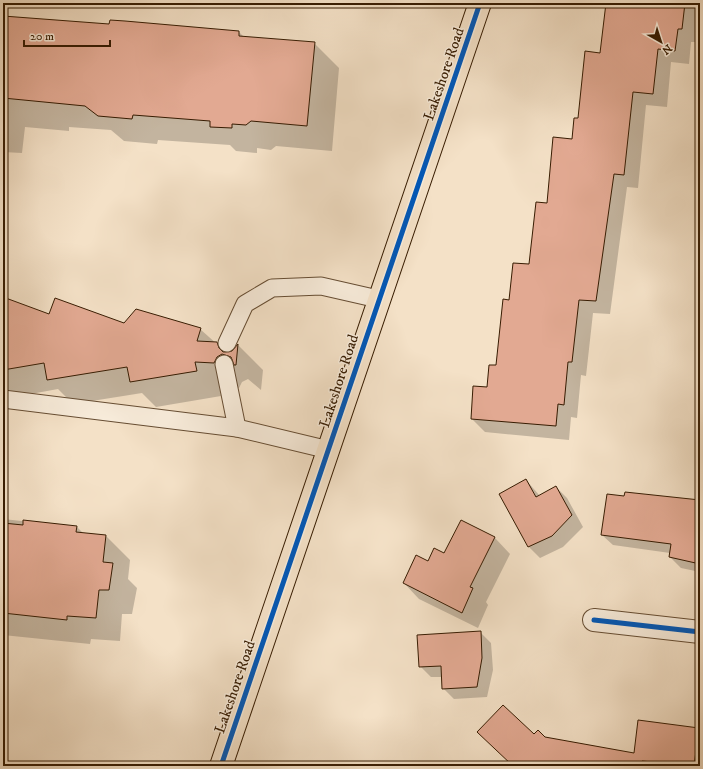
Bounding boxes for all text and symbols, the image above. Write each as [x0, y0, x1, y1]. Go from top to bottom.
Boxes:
scale bar [24, 22, 110, 48]
north arrow [641, 22, 681, 62]
street label: Lakeshore Road [419, 25, 469, 123]
text: 20 m [30, 29, 54, 44]
text: N [659, 41, 675, 57]
street label: Lakeshore Road [315, 332, 363, 430]
street label: Lakeshore Road [210, 638, 260, 736]

